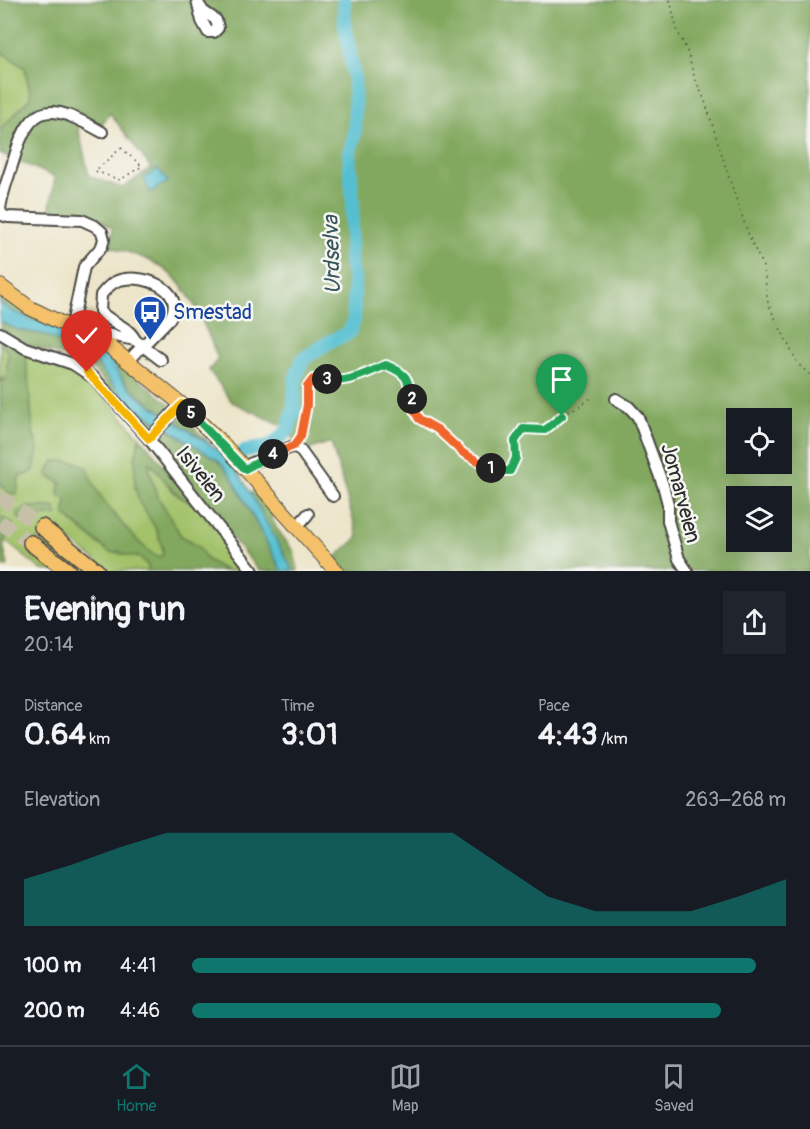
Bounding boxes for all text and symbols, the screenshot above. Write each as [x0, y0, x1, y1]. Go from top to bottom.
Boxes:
water label: Urdselva [317, 213, 347, 295]
bus stop icon: Smestad [132, 294, 168, 341]
place label: Smestad [173, 299, 252, 326]
pin [61, 310, 112, 372]
icon: check [70, 319, 103, 352]
pin [536, 354, 587, 416]
icon: arrive [545, 363, 578, 396]
pin: 3 [312, 364, 342, 394]
text: 3 [323, 369, 331, 389]
pin: 2 [397, 384, 427, 414]
text: 2 [408, 389, 416, 409]
pin: 5 [176, 398, 206, 428]
text: 5 [187, 403, 195, 423]
map controls [726, 408, 792, 552]
button: locate [726, 408, 792, 474]
pin: 4 [258, 439, 288, 469]
street label: Jomarveien [654, 440, 707, 546]
street label: Isiveien [170, 441, 232, 508]
text: 4 [268, 444, 278, 464]
pin: 1 [476, 453, 506, 483]
text: 1 [488, 458, 494, 478]
button: layers [726, 486, 792, 552]
text: Evening run [24, 589, 185, 630]
button: share [723, 591, 786, 654]
text: 20:14 [24, 632, 74, 657]
text: Distance [24, 696, 83, 716]
text: Time [281, 696, 314, 716]
text: Pace [538, 696, 570, 716]
text: 0.64 [24, 716, 86, 753]
text: 3:01 [281, 716, 338, 753]
text: 4:43 [538, 716, 598, 753]
text: km [86, 729, 110, 749]
text: /km [598, 729, 628, 749]
text: Elevation [24, 787, 100, 812]
text: 263–268 m [685, 787, 786, 812]
text: 100 m [24, 953, 81, 978]
text: 4:41 [120, 953, 156, 978]
text: 200 m [24, 998, 85, 1023]
text: 4:46 [120, 998, 160, 1023]
tab: Home [116, 1060, 157, 1116]
tab: Map [389, 1060, 422, 1116]
tab: Saved [654, 1060, 694, 1116]

